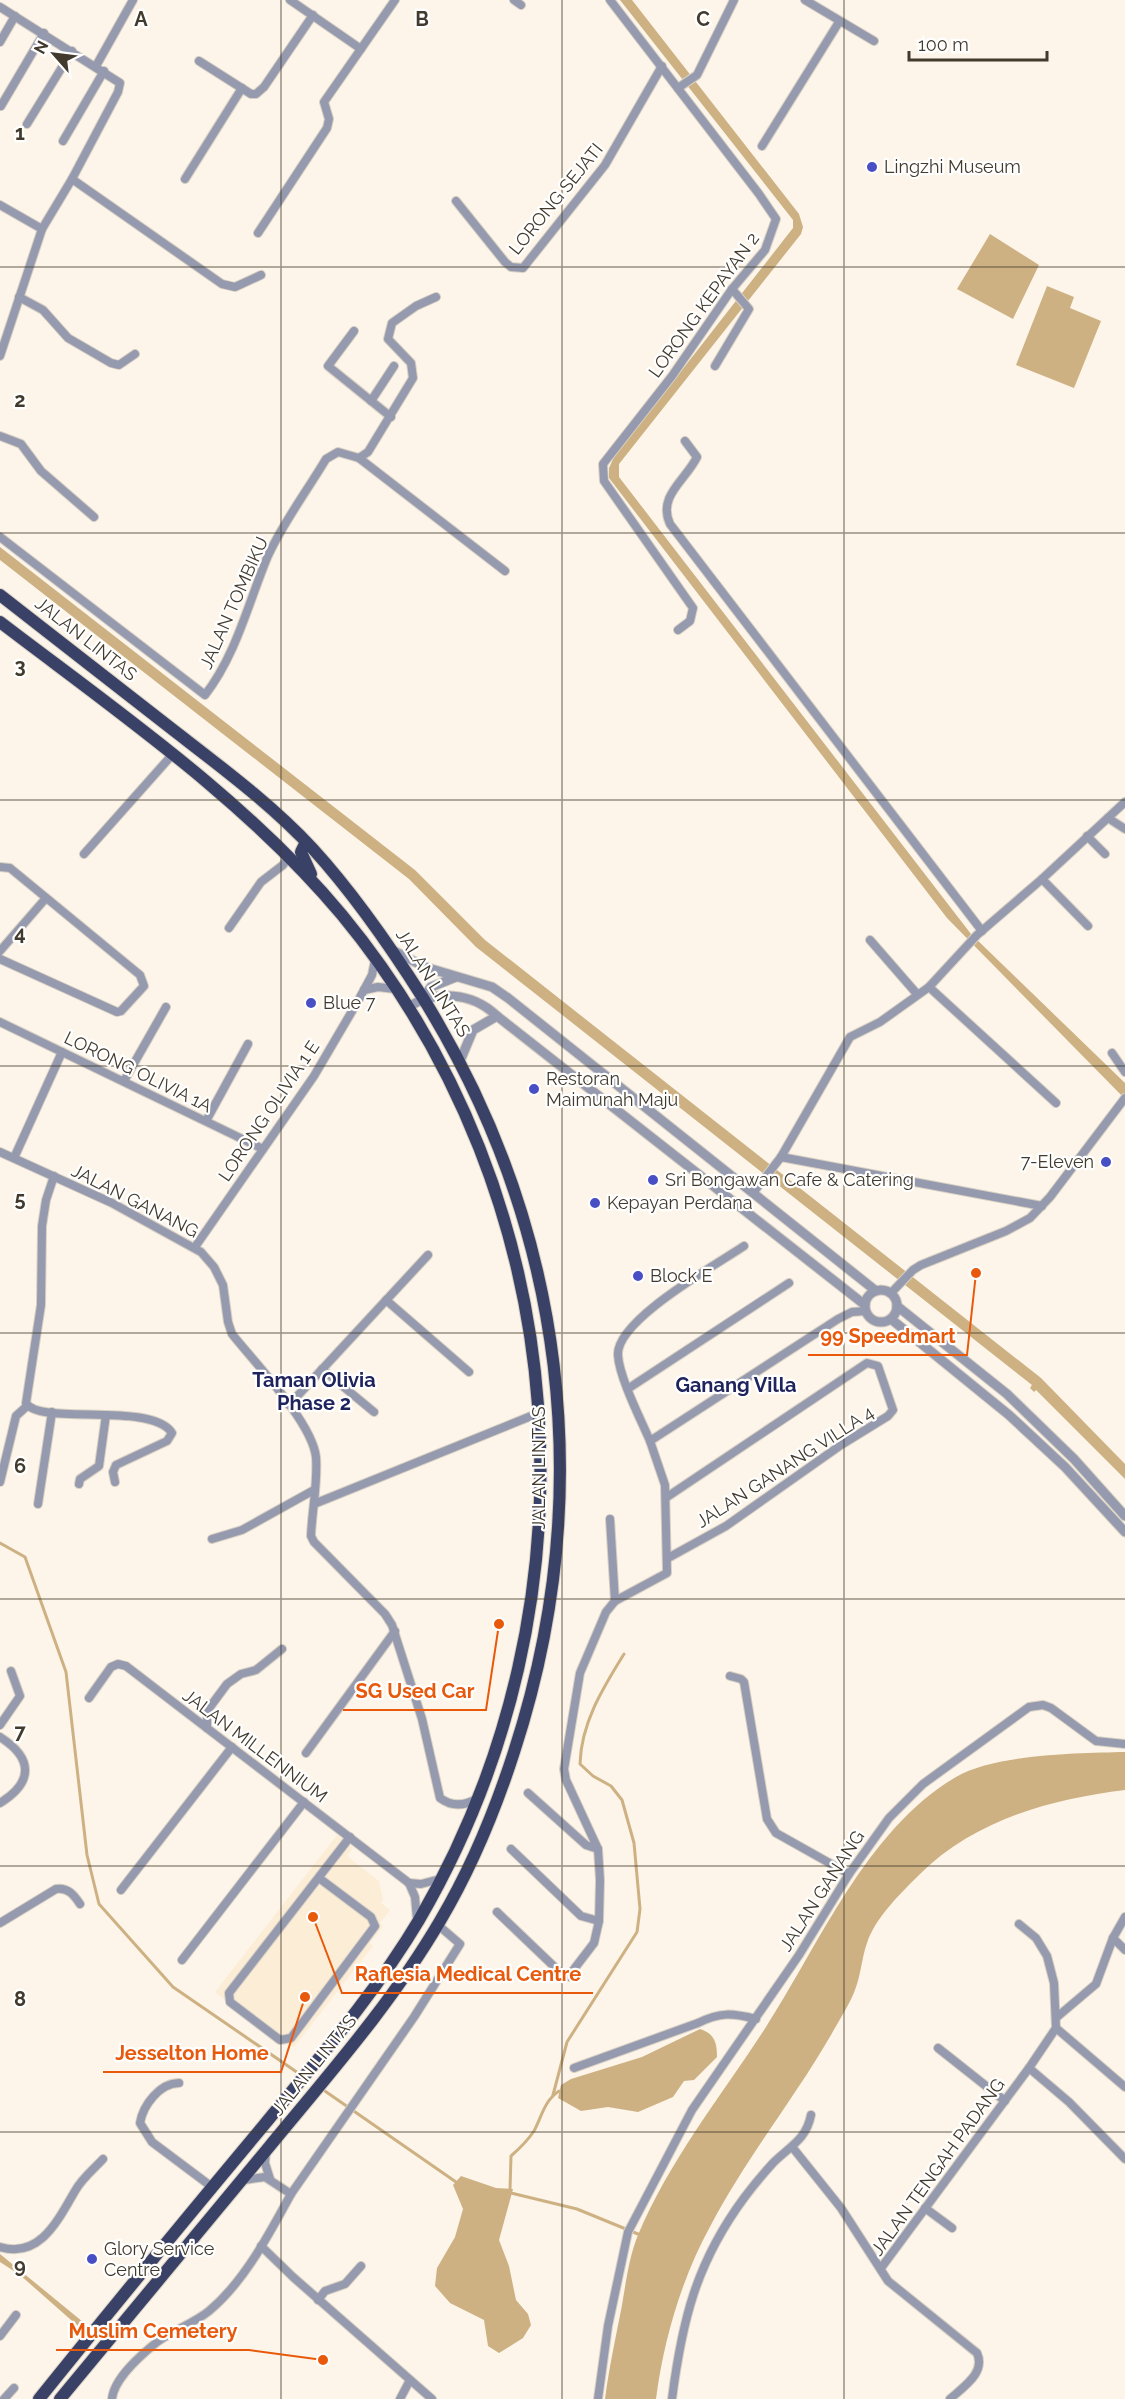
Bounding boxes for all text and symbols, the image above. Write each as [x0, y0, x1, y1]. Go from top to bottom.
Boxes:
text: A [134, 7, 148, 31]
text: B [415, 7, 429, 31]
text: C [696, 7, 710, 31]
north arrow [24, 24, 84, 84]
scale bar [909, 24, 1047, 62]
text: 100 m [918, 34, 969, 55]
text: N [30, 37, 52, 57]
text: 1 [15, 121, 25, 145]
street label: LORONG SEJATI [504, 139, 607, 258]
place label: Lingzhi Museum [884, 156, 1021, 177]
marker: Lingzhi Museum [865, 160, 879, 174]
street label: LORONG KEPAYAN 2 [644, 228, 763, 381]
text: 2 [14, 388, 26, 412]
street label: JALAN TOMBIKU [195, 533, 272, 672]
street label: JALAN LINTAS [31, 592, 141, 685]
text: 3 [14, 654, 26, 678]
text: 4 [14, 921, 26, 945]
street label: JALAN LINTAS [392, 925, 475, 1041]
place label: Blue 7 [323, 992, 376, 1013]
marker: Blue 7 [304, 996, 318, 1010]
street label: LORONG OLIVIA 1A [61, 1027, 215, 1116]
street label: LORONG OLIVIA 1 E [214, 1037, 323, 1185]
place label: Restoran Maimunah Maju [546, 1068, 678, 1110]
marker: Restoran Maimunah Maju [527, 1082, 541, 1096]
place label: 7-Eleven [1021, 1151, 1094, 1172]
marker: 7-Eleven [1099, 1155, 1113, 1169]
street label: JALAN GANANG [68, 1160, 202, 1242]
place label: Sri Bongawan Cafe & Catering [665, 1169, 914, 1190]
marker: Sri Bongawan Cafe & Catering [646, 1173, 660, 1187]
text: 5 [14, 1187, 26, 1211]
place label: Kepayan Perdana [607, 1192, 753, 1213]
marker: Kepayan Perdana [588, 1196, 602, 1210]
place label: Block E [650, 1265, 713, 1286]
marker: Block E [631, 1269, 645, 1283]
callout: 99 Speedmart [808, 1317, 967, 1355]
text: 99 Speedmart [820, 1324, 956, 1348]
district label: Taman Olivia Phase 2 [252, 1368, 376, 1415]
district label: Ganang Villa [675, 1373, 797, 1397]
street label: JALAN GANANG VILLA 4 [692, 1401, 878, 1532]
street label: JALAN LINTAS [528, 1406, 549, 1530]
text: 6 [14, 1454, 26, 1478]
callout: SG Used Car [343, 1672, 486, 1710]
text: SG Used Car [356, 1679, 475, 1703]
street label: JALAN MILLENNIUM [179, 1684, 332, 1807]
text: 7 [14, 1720, 26, 1744]
street label: JALAN GANANG [775, 1826, 868, 1955]
callout: Raflesia Medical Centre [342, 1955, 593, 1993]
text: Raflesia Medical Centre [355, 1962, 581, 1986]
text: 8 [14, 1987, 26, 2011]
street label: JALAN LINTAS [267, 2010, 361, 2119]
callout: Jesselton Home [103, 2034, 281, 2072]
text: Jesselton Home [115, 2041, 269, 2065]
street label: JALAN TENGAH PADANG [866, 2074, 1009, 2259]
place label: Glory Service Centre [104, 2238, 215, 2280]
marker: Glory Service Centre [85, 2252, 99, 2266]
text: 9 [14, 2254, 26, 2278]
callout: Muslim Cemetery [56, 2312, 249, 2350]
text: Muslim Cemetery [69, 2319, 237, 2343]

